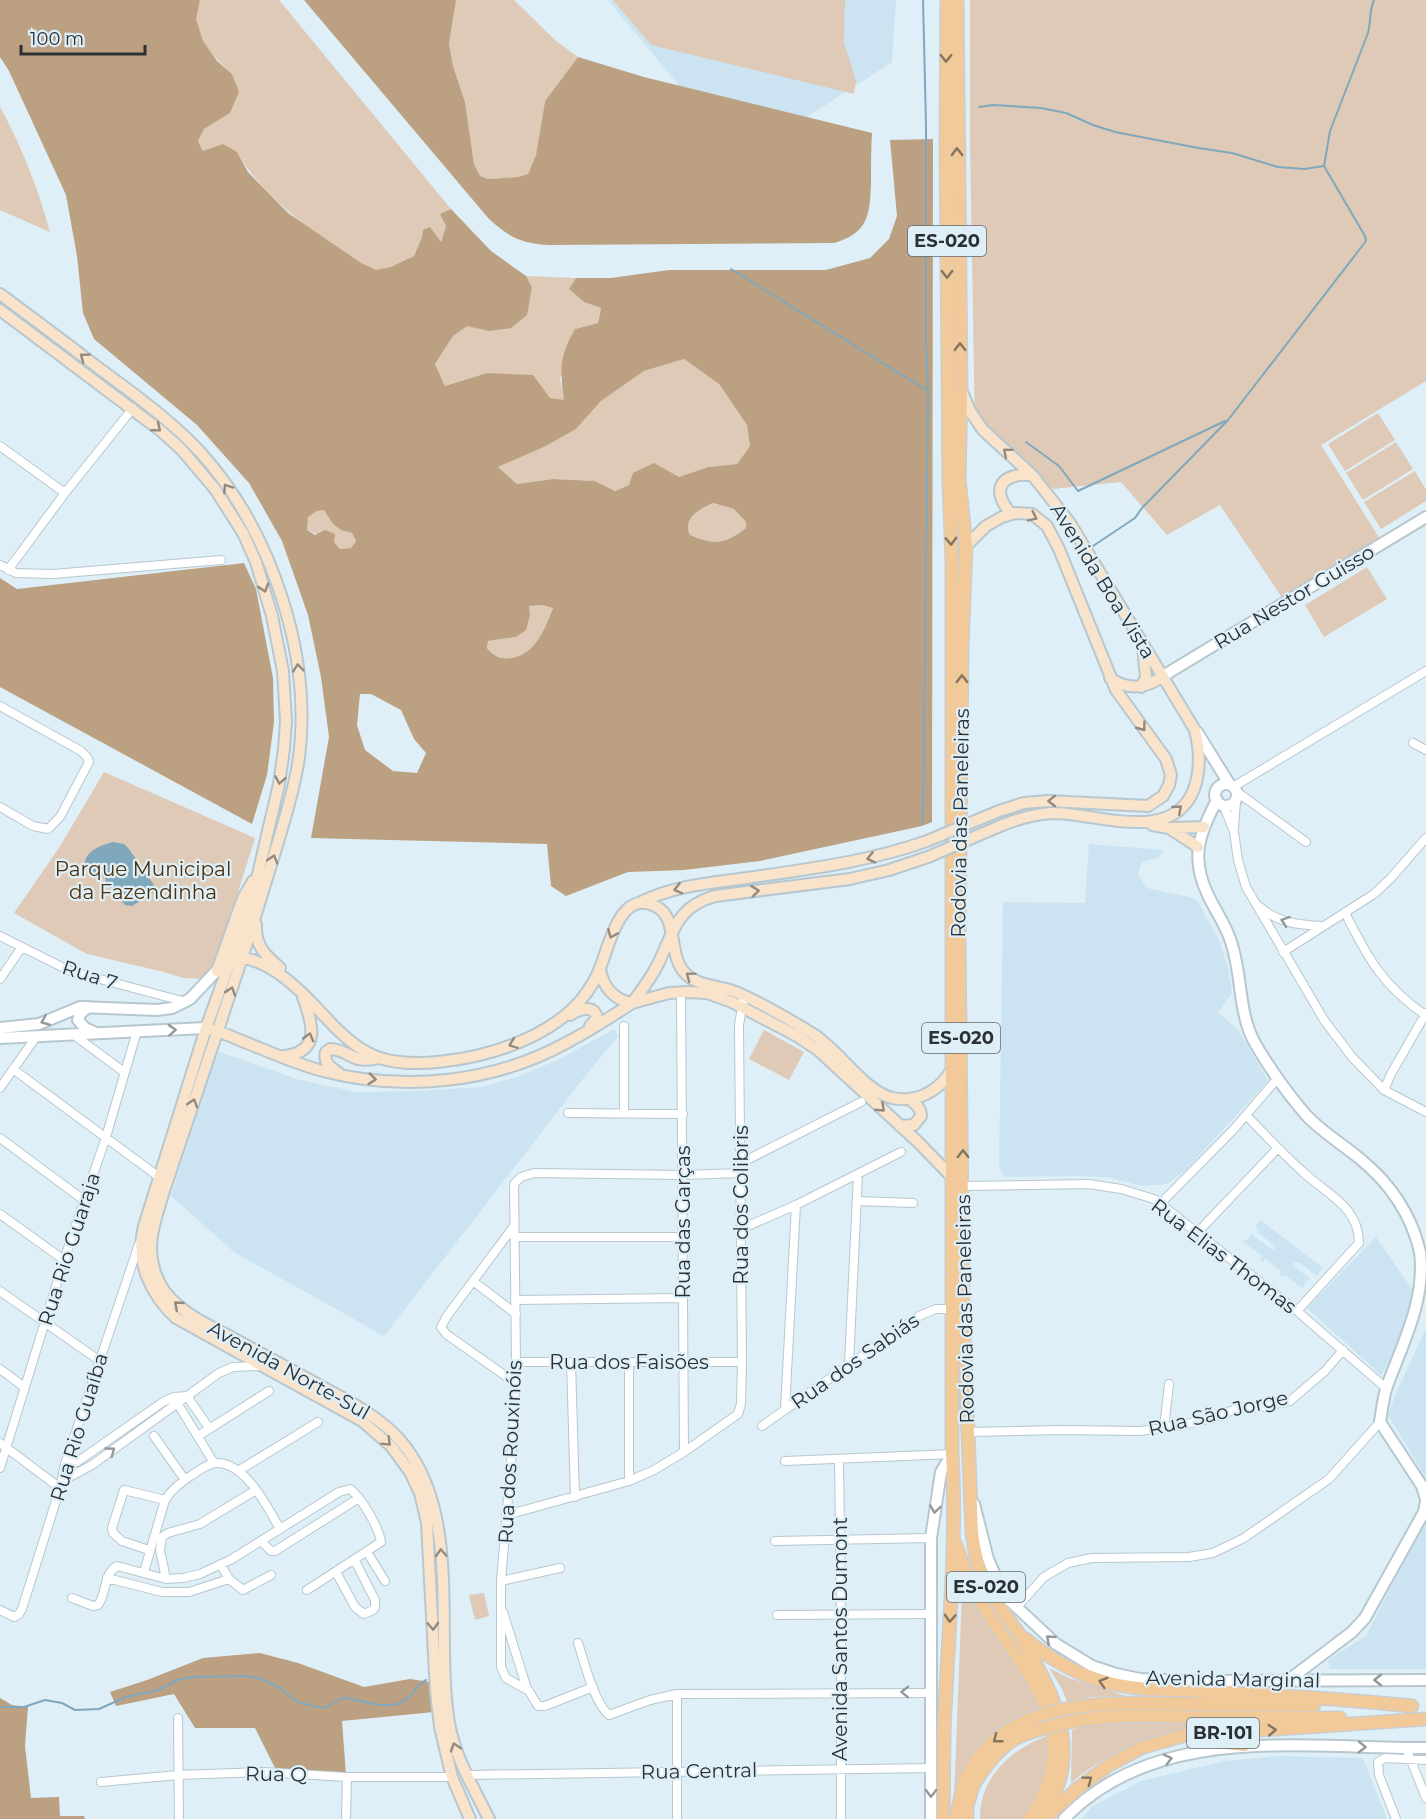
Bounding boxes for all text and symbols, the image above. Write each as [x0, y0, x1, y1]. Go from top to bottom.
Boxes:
scale bar [21, 18, 146, 56]
text: 100 m [30, 28, 84, 50]
one-way arrow [940, 54, 952, 63]
one-way arrow [951, 148, 964, 157]
road number: ES-020 [908, 226, 986, 256]
one-way arrow [941, 270, 954, 279]
one-way arrow [954, 343, 966, 352]
one-way arrow [80, 353, 91, 364]
one-way arrow [150, 421, 161, 432]
one-way arrow [1003, 448, 1014, 459]
one-way arrow [223, 484, 234, 495]
street label: Avenida Boa Vista [1045, 499, 1161, 663]
one-way arrow [1027, 510, 1038, 522]
one-way arrow [945, 537, 957, 546]
street label: Rua Nestor Guisso [1209, 540, 1379, 654]
one-way arrow [257, 582, 269, 593]
one-way arrow [292, 663, 304, 673]
one-way arrow [956, 674, 968, 683]
street label: Rodovia das Paneleiras [946, 708, 974, 938]
one-way arrow [1134, 720, 1145, 731]
one-way arrow [274, 775, 286, 785]
one-way arrow [1047, 795, 1056, 807]
one-way arrow [1171, 806, 1182, 817]
one-way arrow [866, 851, 876, 864]
one-way arrow [266, 855, 278, 865]
park label: Parque Municipal da Fazendinha [55, 857, 231, 904]
one-way arrow [674, 882, 684, 895]
one-way arrow [750, 885, 759, 897]
one-way arrow [1280, 916, 1291, 928]
one-way arrow [607, 927, 619, 938]
street label: Rua 7 [59, 955, 121, 995]
one-way arrow [686, 972, 697, 983]
one-way arrow [224, 986, 236, 996]
one-way arrow [41, 1014, 52, 1026]
one-way arrow [168, 1023, 177, 1036]
road number: ES-020 [922, 1023, 1000, 1053]
one-way arrow [302, 1032, 314, 1043]
one-way arrow [508, 1037, 519, 1049]
one-way arrow [368, 1073, 377, 1085]
one-way arrow [186, 1098, 198, 1109]
one-way arrow [874, 1101, 884, 1112]
street label: Rua dos Colibris [729, 1125, 753, 1285]
street label: Rua das Garças [671, 1145, 695, 1299]
one-way arrow [956, 1149, 969, 1158]
street label: Rua Rio Guaraja [33, 1169, 105, 1329]
street label: Rua Elias Thomas [1146, 1193, 1302, 1319]
street label: Rodovia das Paneleiras [951, 1194, 979, 1424]
one-way arrow [174, 1301, 185, 1312]
street label: Rua dos Sabiás [786, 1308, 924, 1414]
street label: Avenida Norte-Sul [204, 1316, 374, 1424]
street label: Rua Rio Guaíba [45, 1350, 113, 1504]
street label: Rua dos Faisões [549, 1350, 709, 1374]
street label: Rua dos Rouxinóis [493, 1359, 527, 1544]
street label: Rua São Jorge [1146, 1385, 1290, 1441]
one-way arrow [380, 1436, 391, 1446]
one-way arrow [105, 1447, 116, 1458]
one-way arrow [930, 1504, 942, 1513]
street label: Avenida Santos Dumont [828, 1517, 852, 1761]
one-way arrow [434, 1549, 447, 1558]
road number: ES-020 [947, 1572, 1025, 1602]
one-way arrow [944, 1614, 957, 1623]
one-way arrow [426, 1622, 439, 1631]
one-way arrow [1046, 1635, 1057, 1646]
street label: Avenida Marginal [1146, 1665, 1320, 1693]
one-way arrow [1373, 1674, 1382, 1686]
one-way arrow [1098, 1677, 1109, 1689]
one-way arrow [900, 1686, 909, 1698]
road number: BR-101 [1187, 1718, 1259, 1748]
one-way arrow [1268, 1724, 1277, 1737]
one-way arrow [993, 1731, 1004, 1742]
one-way arrow [1357, 1741, 1366, 1754]
one-way arrow [450, 1742, 463, 1753]
one-way arrow [1163, 1754, 1173, 1767]
street label: Rua Central [640, 1758, 758, 1784]
street label: Rua Q [245, 1761, 307, 1787]
one-way arrow [1082, 1777, 1093, 1788]
one-way arrow [925, 1789, 938, 1798]

